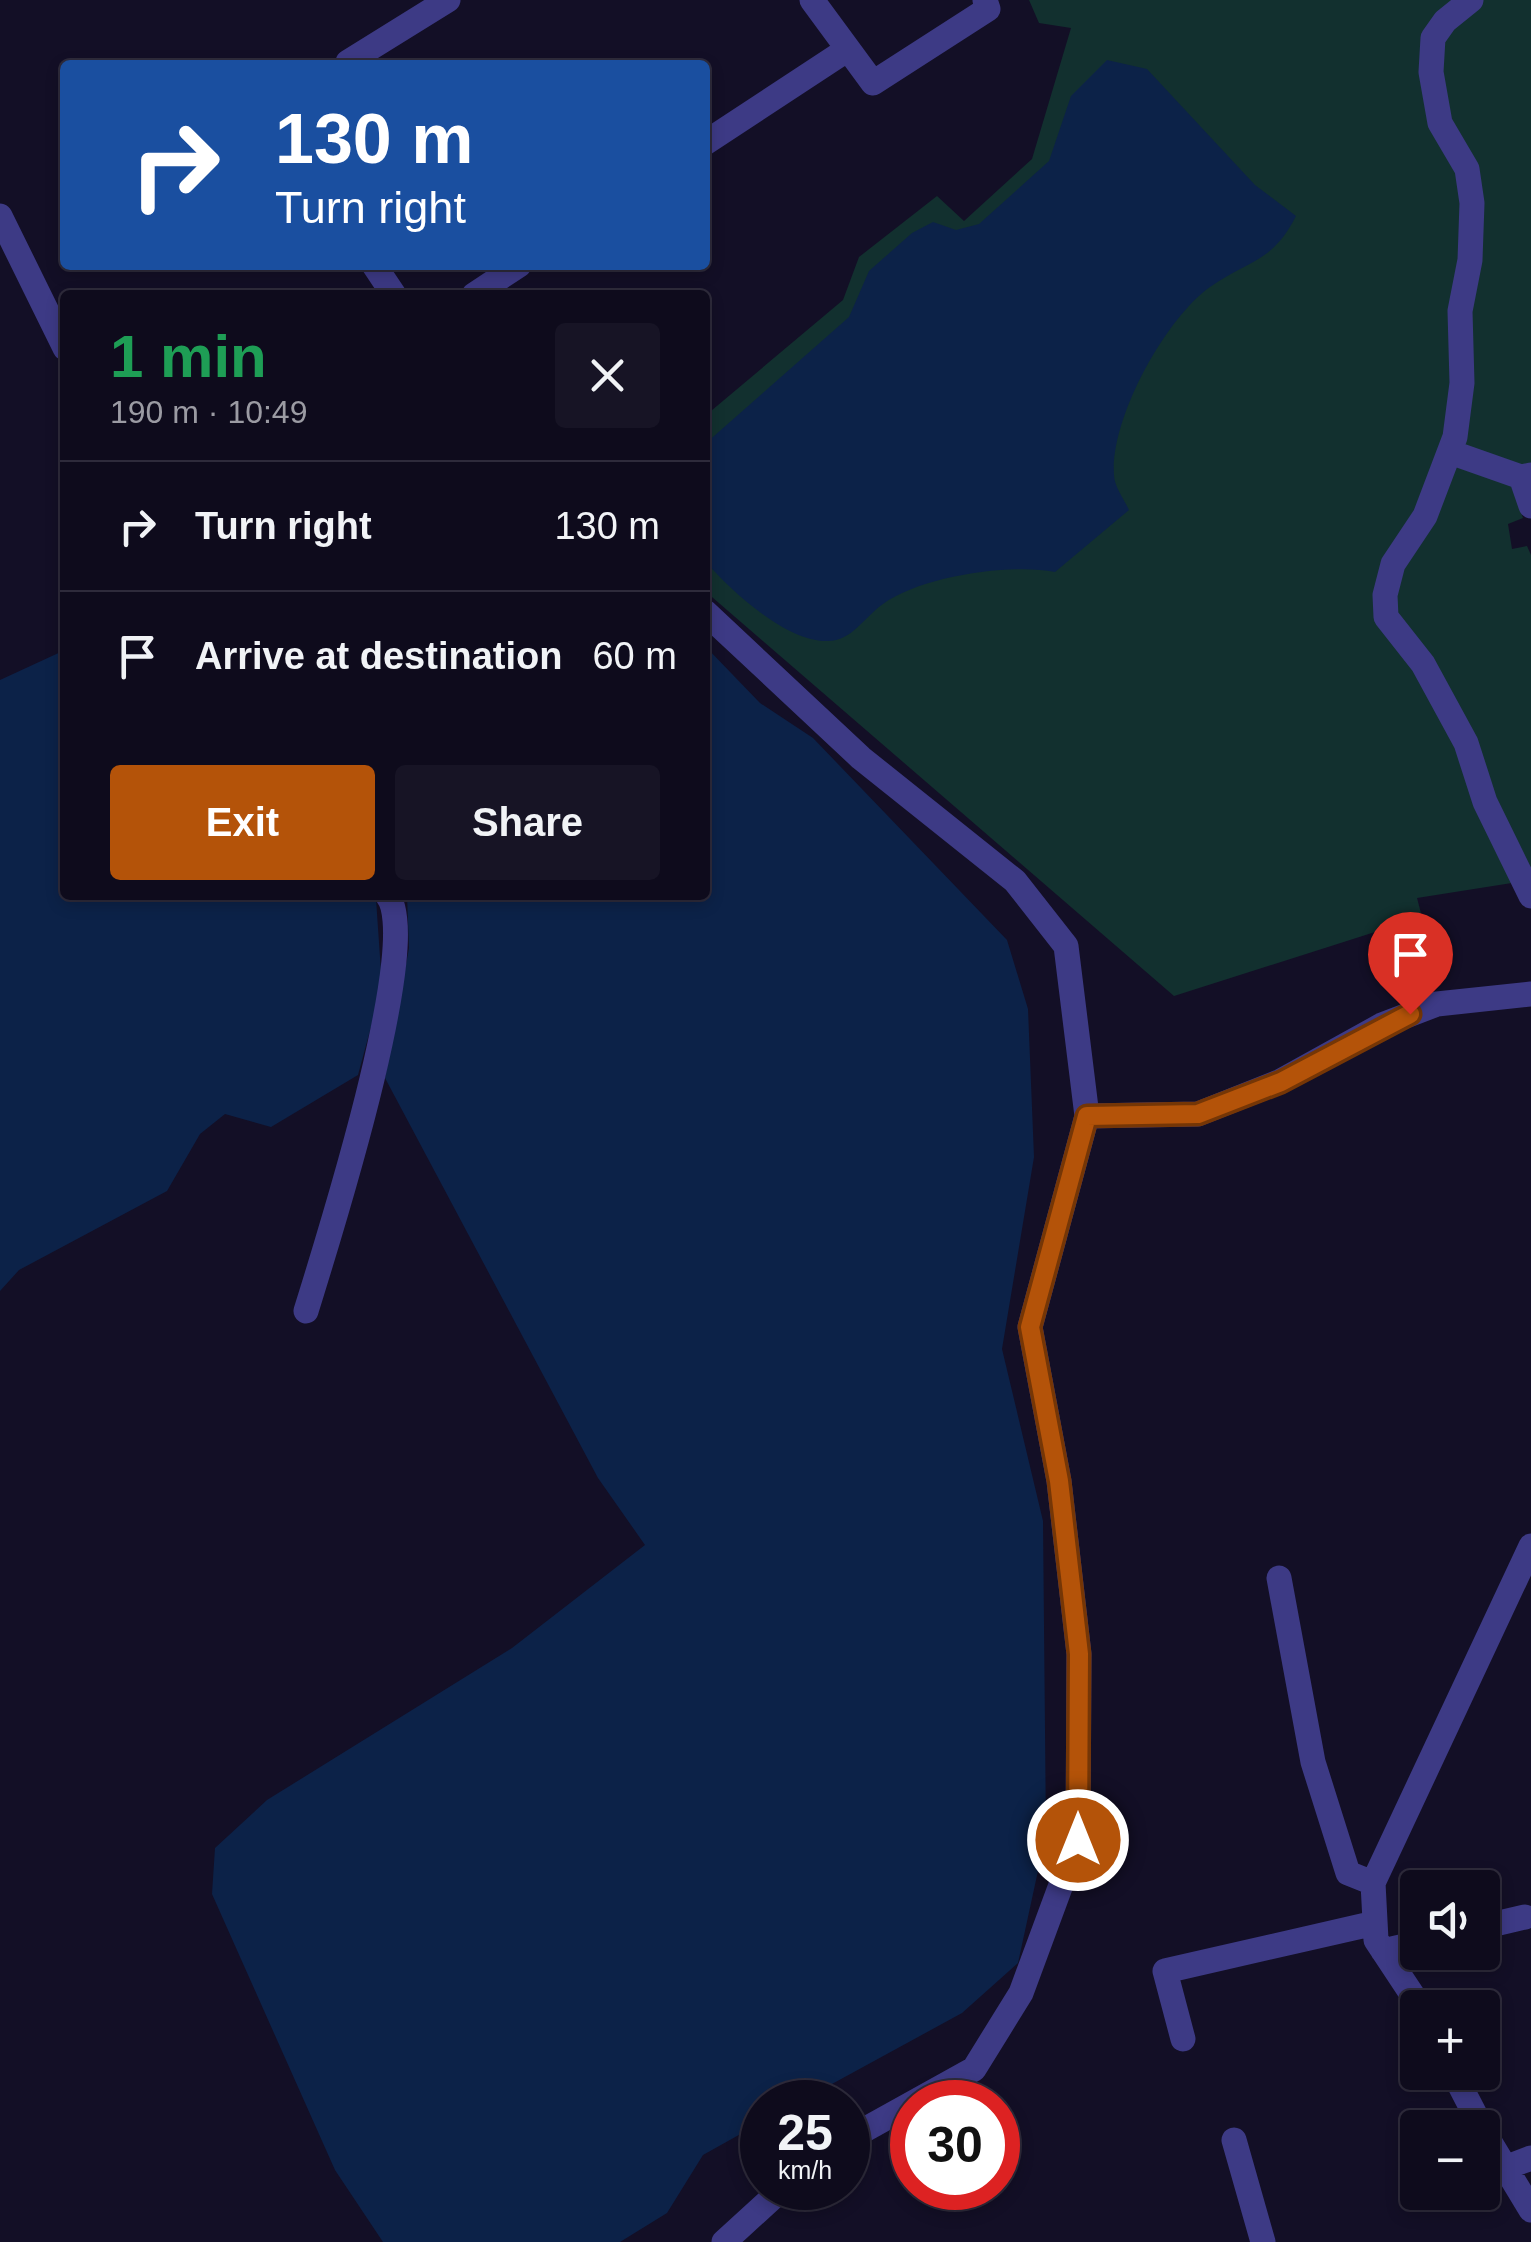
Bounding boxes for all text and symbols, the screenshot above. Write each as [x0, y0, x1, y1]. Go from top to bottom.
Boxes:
icon: right [110, 100, 240, 230]
text: 130 m [275, 100, 473, 178]
text: Turn right [275, 182, 466, 233]
text: 1 min [110, 323, 267, 390]
button: close [555, 323, 660, 428]
text: 190 m · 10:49 [110, 394, 307, 430]
icon: right [110, 499, 165, 554]
text: Turn right [195, 505, 372, 547]
text: 130 m [554, 505, 660, 547]
icon: arrive [110, 629, 165, 684]
text: Arrive at destination [195, 635, 562, 677]
text: 60 m [592, 635, 677, 677]
button: Exit [110, 765, 375, 880]
button: Share [395, 765, 660, 880]
pin [1368, 912, 1453, 1015]
icon: arrive [1383, 927, 1438, 982]
position arrow [1026, 1788, 1130, 1892]
map controls [1400, 1870, 1500, 2210]
button: sound [1400, 1870, 1500, 1970]
button: + [1400, 1990, 1500, 2090]
speed limit sign: 30 [890, 2080, 1020, 2210]
text: 25 [777, 2105, 833, 2161]
button: − [1400, 2110, 1500, 2210]
text: km/h [778, 2156, 832, 2184]

